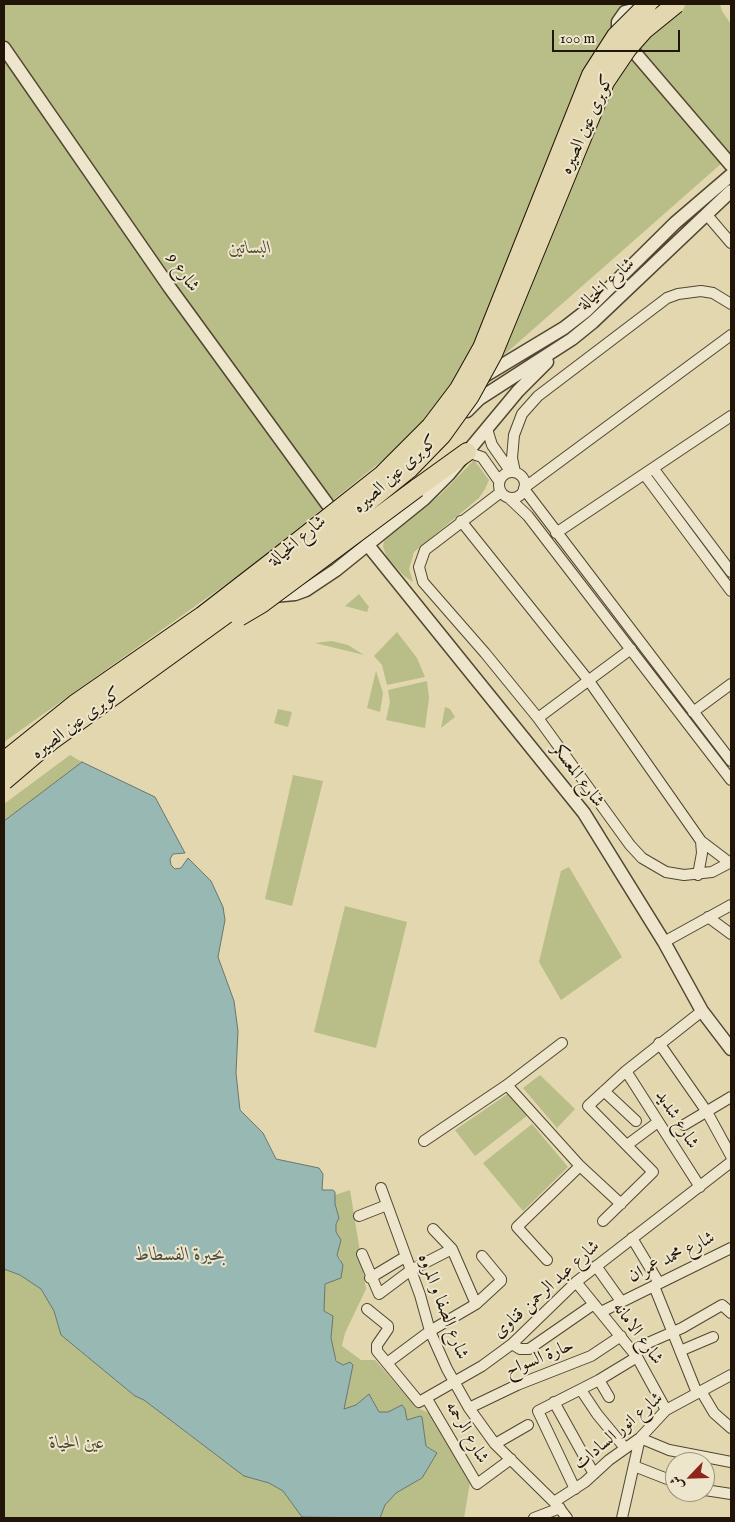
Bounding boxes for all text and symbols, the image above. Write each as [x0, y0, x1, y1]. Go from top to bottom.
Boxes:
scale bar [555, 20, 682, 52]
text: 100 m [560, 29, 595, 48]
street label: كوبرى عين الصيره [556, 72, 620, 178]
park label: البساتين [229, 238, 271, 260]
street label: شارع 9 [161, 249, 203, 297]
street label: شارع الخيالة [574, 254, 640, 316]
street label: كوبرى عين الصيره [349, 431, 443, 519]
street label: شارع الخيالة [265, 512, 331, 572]
street label: كوبرى عين الصيره [28, 683, 126, 765]
street label: شارع المعسكر [546, 740, 608, 812]
street label: شارع شديد [649, 1086, 703, 1154]
street label: شارع محمد عمران [625, 1228, 719, 1288]
street label: شارع عبد الرحمن قناوى [489, 1236, 605, 1344]
water label: بحيرة الفسطاط [135, 1245, 225, 1267]
street label: شارع الصفا و المروه [412, 1251, 472, 1363]
street label: شارع الامانه [607, 1299, 667, 1369]
street label: حارة السواح [503, 1335, 577, 1383]
street label: شارع انور السادات [570, 1388, 668, 1476]
street label: شارع الرحمه [440, 1398, 492, 1468]
park label: عين الحياة [50, 1433, 104, 1455]
north arrow [665, 1452, 715, 1502]
text: ش [666, 1473, 688, 1493]

